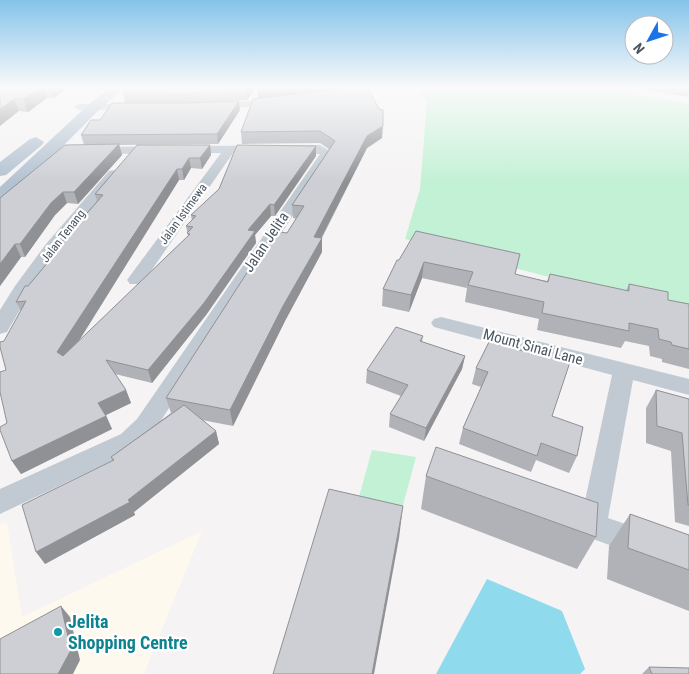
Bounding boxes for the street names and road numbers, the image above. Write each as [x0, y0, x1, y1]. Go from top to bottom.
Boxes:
street label: Jalan Istimewa [156, 181, 210, 247]
street label: Jalan Tenang [38, 207, 88, 265]
street label: Jalan Jelita [239, 209, 293, 275]
street label: Mount Sinai Lane [481, 325, 585, 369]

